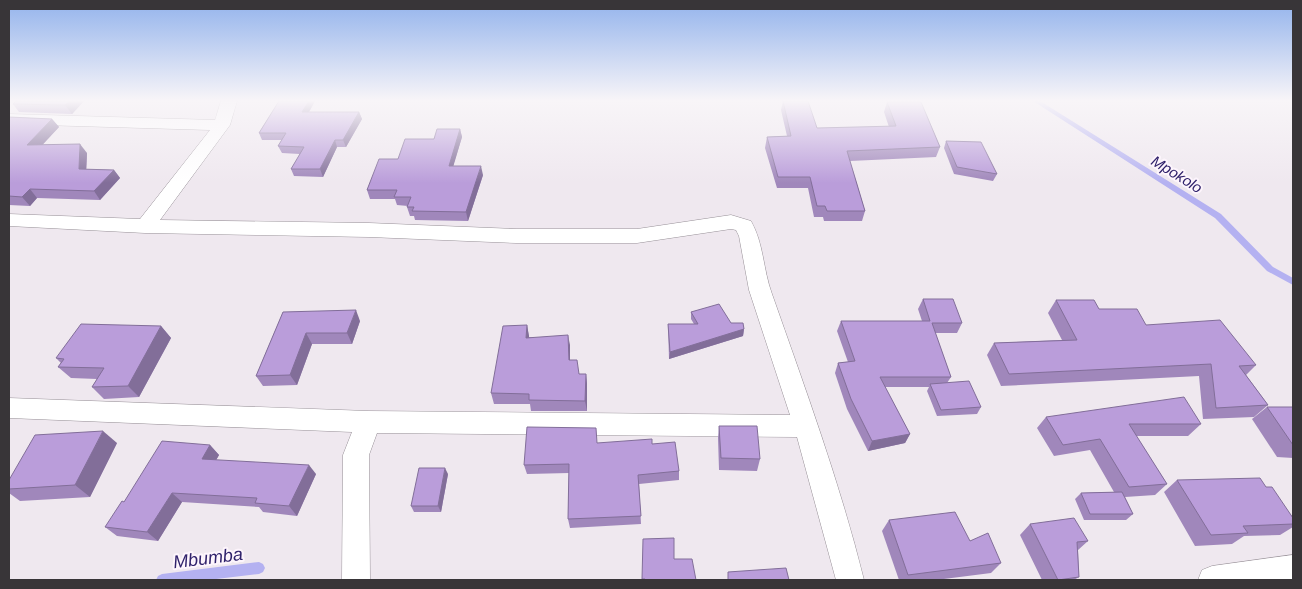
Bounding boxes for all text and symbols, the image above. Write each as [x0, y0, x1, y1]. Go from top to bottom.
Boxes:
water label: Mpokolo [1148, 152, 1206, 196]
water label: Mbumba [172, 544, 244, 572]

